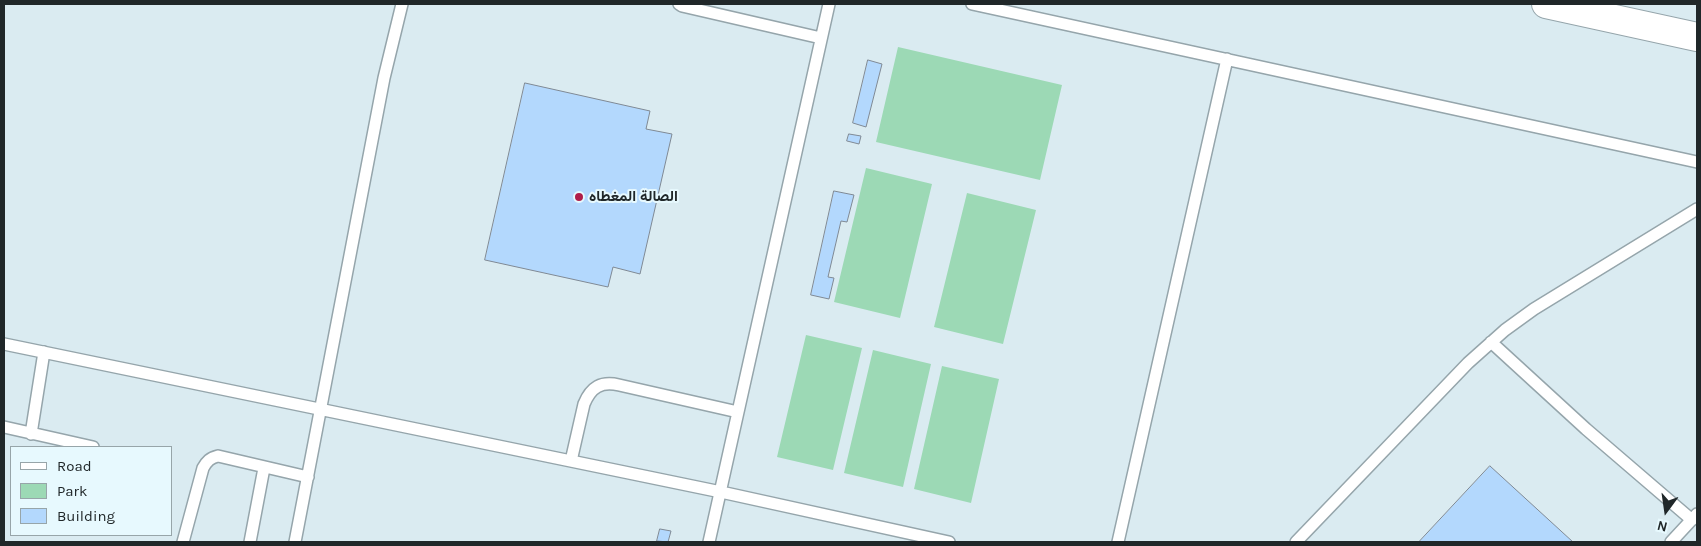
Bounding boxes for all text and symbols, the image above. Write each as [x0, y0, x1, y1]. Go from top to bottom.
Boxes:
place label: الصالة المغطاه [589, 188, 678, 206]
marker: الصالة المغطاه [573, 191, 585, 203]
legend [10, 446, 172, 536]
text: Road [57, 457, 92, 475]
text: Park [57, 482, 87, 500]
north arrow [1641, 486, 1691, 536]
text: Building [57, 507, 115, 525]
text: N [1655, 517, 1669, 536]

